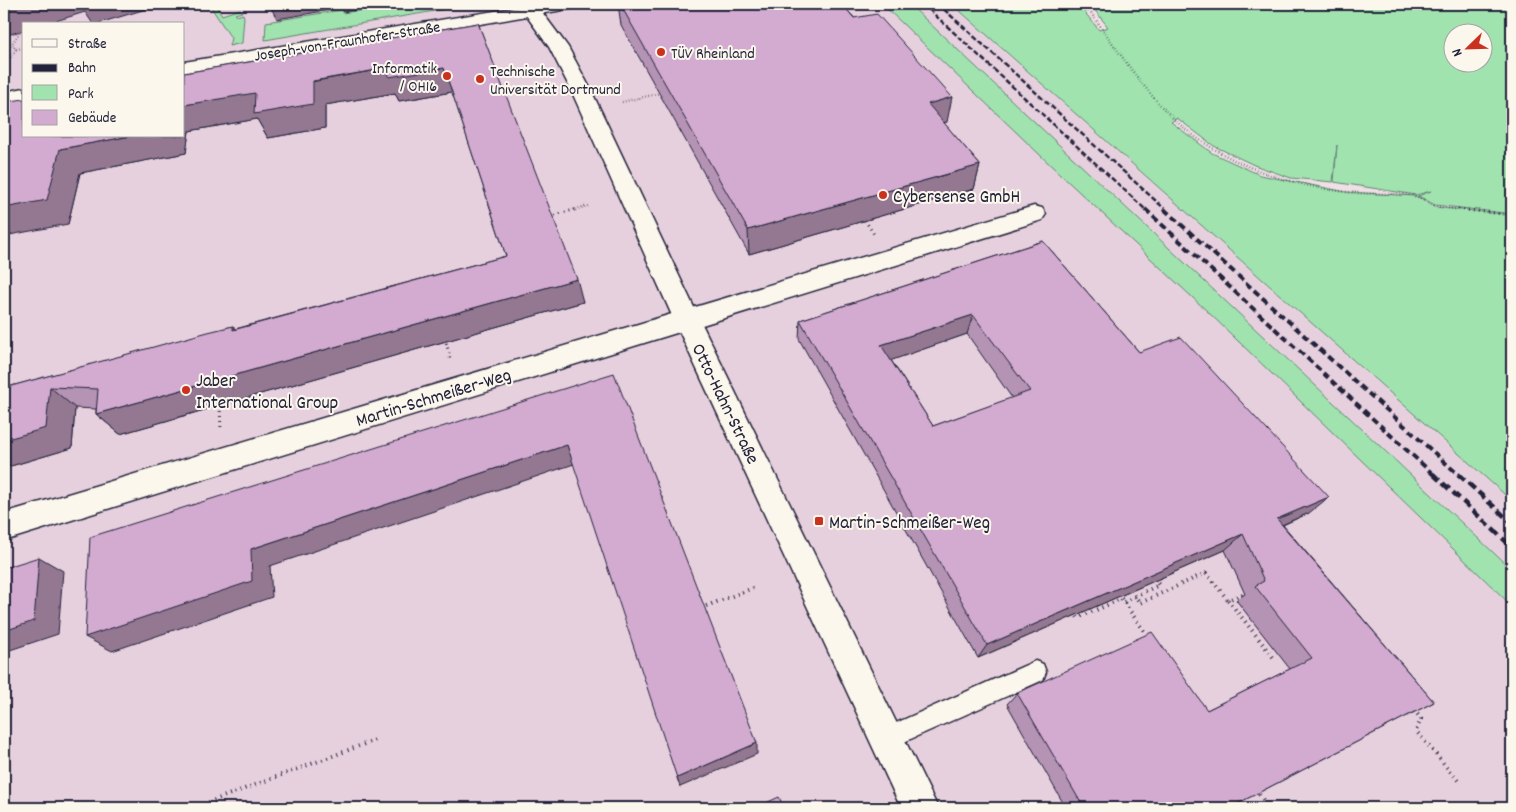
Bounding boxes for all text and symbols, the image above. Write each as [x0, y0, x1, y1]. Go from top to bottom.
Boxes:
street label: Joseph-von-Fraunhofer-Straße [253, 16, 442, 69]
legend [22, 22, 185, 138]
north arrow [1444, 22, 1494, 72]
text: Straße [68, 34, 107, 56]
place label: TÜV Rheinland [671, 43, 755, 66]
text: N [1447, 45, 1468, 59]
marker: TÜV Rheinland [655, 46, 667, 58]
text: Bahn [68, 58, 96, 80]
place label: Informatik / OH16 [372, 58, 437, 99]
place label: Technische Universität Dortmund [490, 61, 621, 102]
marker: Informatik / OH16 [441, 70, 453, 82]
marker: Technische Universität Dortmund [474, 73, 486, 85]
text: Park [68, 84, 94, 106]
text: Gebäude [68, 108, 117, 130]
place label: Cybersense GmbH [893, 185, 1020, 212]
marker: Cybersense GmbH [877, 189, 889, 201]
street label: Otto-Hahn-Straße [683, 340, 765, 469]
street label: Martin-Schmeißer-Weg [353, 363, 515, 436]
place label: Jaber International Group [196, 369, 338, 418]
marker: Jaber International Group [180, 384, 192, 396]
place label: Martin-Schmeißer-Weg [829, 511, 990, 538]
marker: Martin-Schmeißer-Weg [813, 515, 825, 527]

